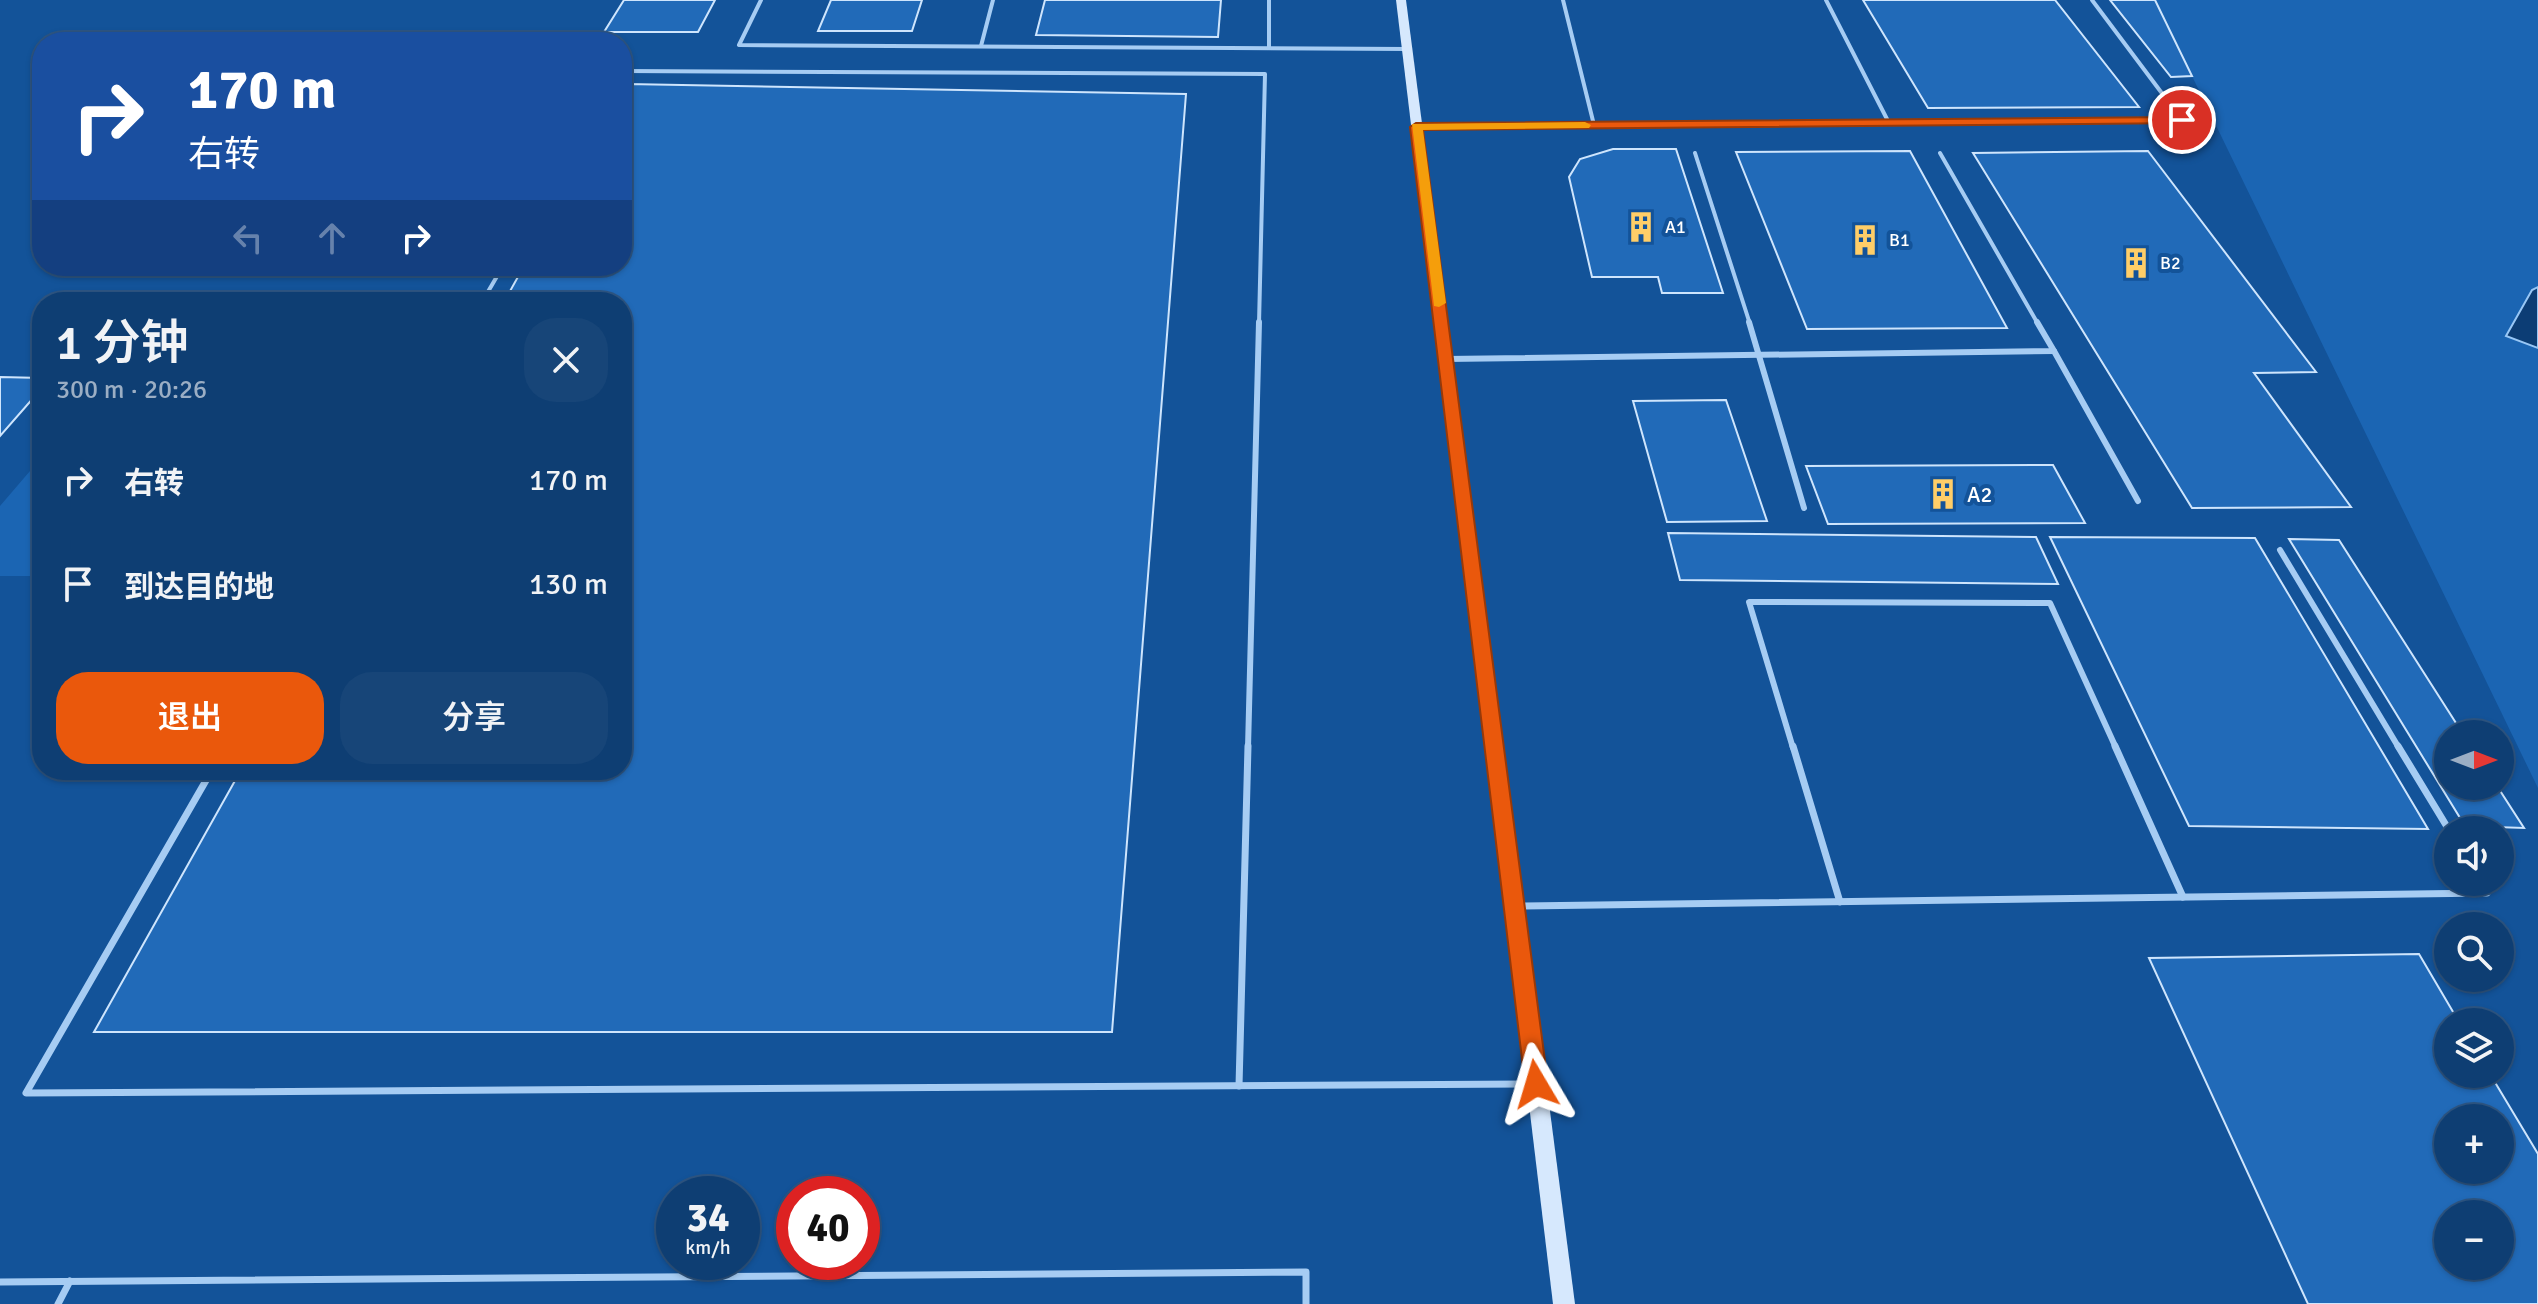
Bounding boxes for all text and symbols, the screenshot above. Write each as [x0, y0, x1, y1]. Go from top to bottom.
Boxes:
text: 170 m [188, 55, 336, 124]
icon: right [56, 64, 160, 168]
pin [2148, 86, 2216, 154]
icon: arrive [2160, 98, 2204, 142]
text: 右转 [188, 132, 260, 177]
building icon: A1 [1624, 210, 1658, 244]
icon: left [226, 216, 270, 260]
icon: ahead [310, 216, 354, 260]
icon: right [394, 216, 438, 260]
place label: A1 [1665, 216, 1686, 238]
building icon: B1 [1848, 223, 1882, 257]
place label: B1 [1889, 229, 1910, 251]
building icon: B2 [2119, 246, 2153, 280]
place label: B2 [2160, 252, 2181, 274]
text: 1 分钟 [56, 314, 188, 373]
button: close [524, 318, 608, 402]
text: 300 m · 20:26 [56, 374, 207, 406]
icon: right [56, 458, 100, 502]
text: 170 m [529, 462, 608, 499]
text: 右转 [124, 465, 184, 502]
building icon: A2 [1926, 477, 1960, 511]
place label: A2 [1967, 481, 1992, 508]
icon: arrive [56, 562, 100, 606]
text: 130 m [529, 566, 608, 603]
text: 到达目的地 [124, 569, 274, 606]
button: 退出 [56, 672, 324, 764]
button: 分享 [340, 672, 608, 764]
north arrow [2434, 720, 2514, 800]
map controls [2434, 720, 2514, 1280]
button: sound [2434, 816, 2514, 896]
button: search [2434, 912, 2514, 992]
button: layers [2434, 1008, 2514, 1088]
position arrow [1494, 1042, 1578, 1126]
button: + [2434, 1104, 2514, 1184]
speed limit sign: 40 [776, 1176, 880, 1280]
text: 34 [686, 1193, 730, 1243]
button: − [2434, 1200, 2514, 1280]
text: km/h [685, 1235, 731, 1260]

